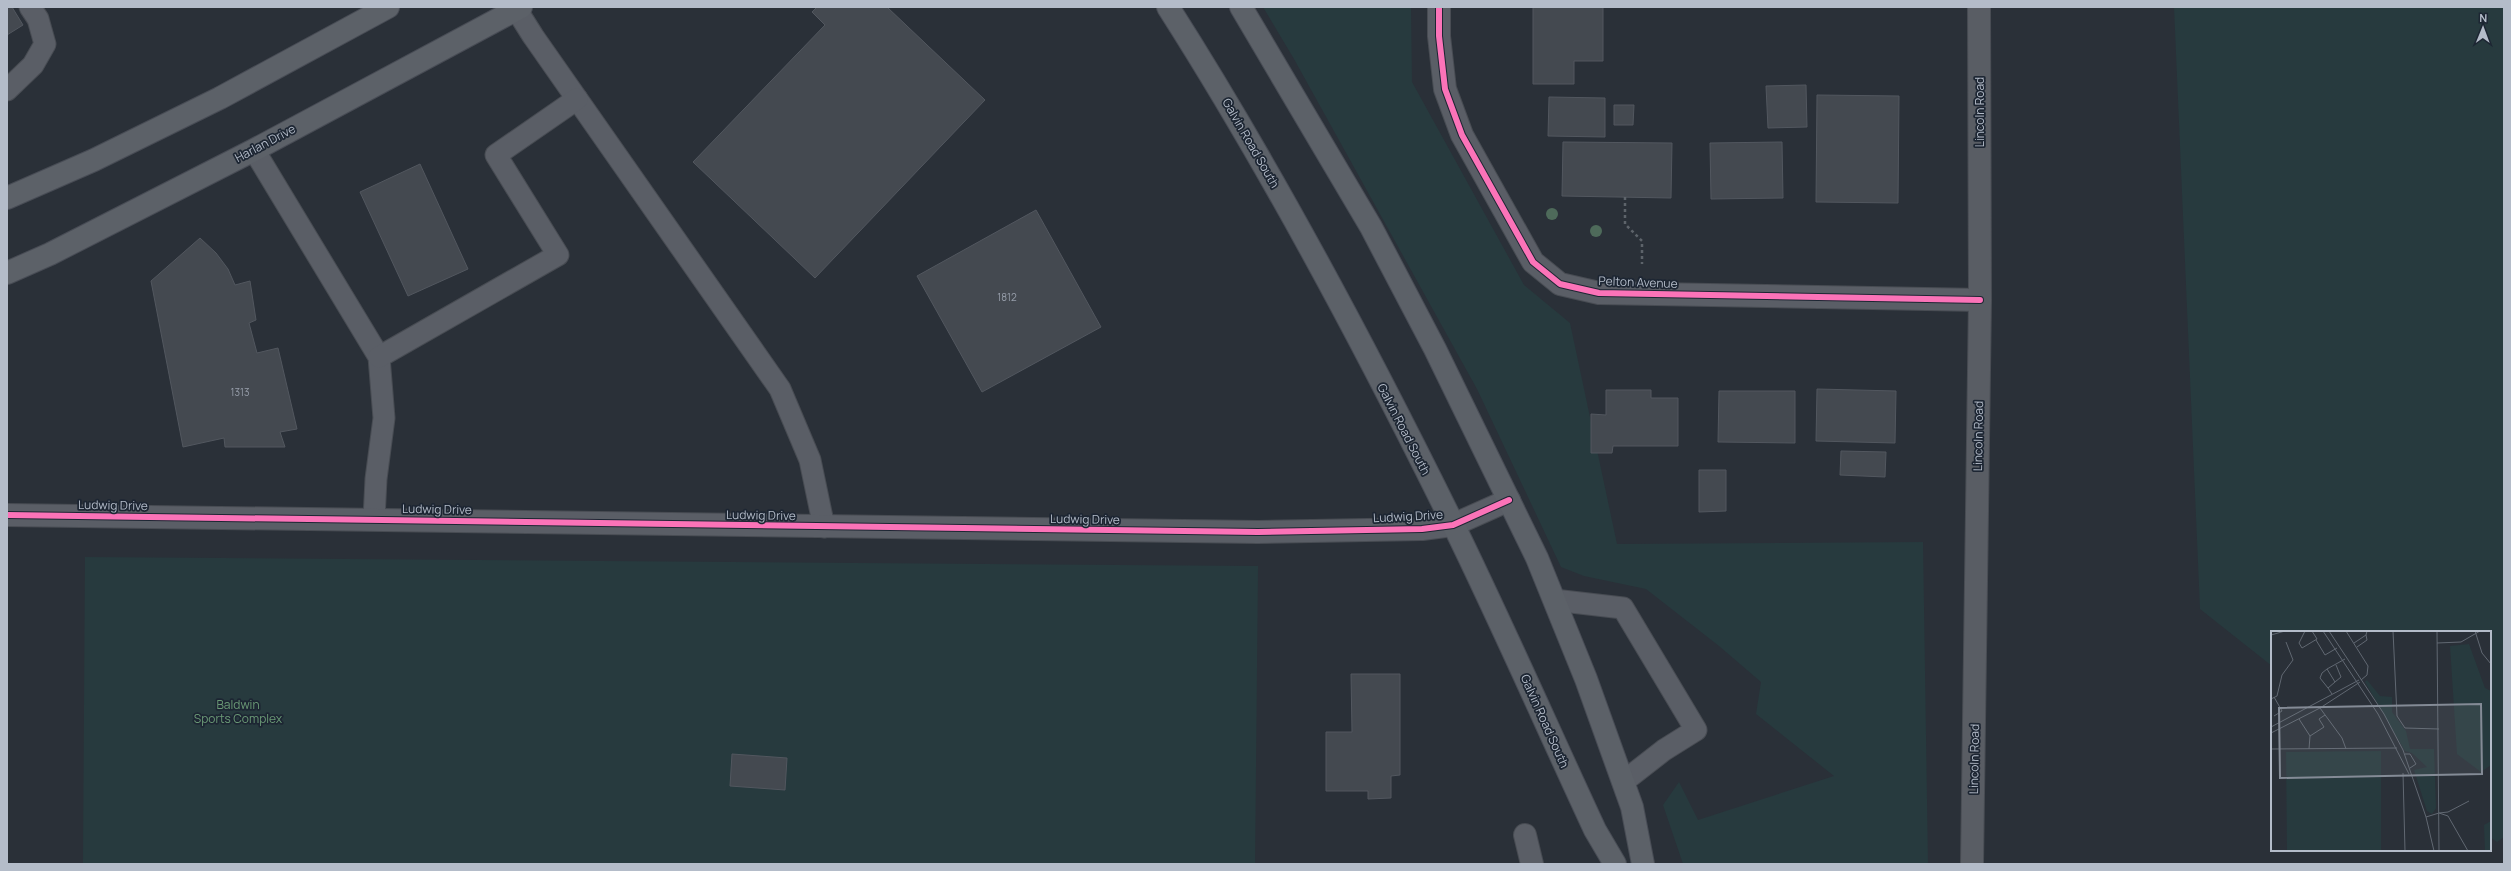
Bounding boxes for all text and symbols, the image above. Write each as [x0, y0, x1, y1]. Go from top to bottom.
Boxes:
north arrow [2463, 8, 2503, 48]
text: N [2479, 10, 2487, 25]
street label: Lincoln Road [1971, 77, 1988, 147]
street label: Galvin Road South [1218, 95, 1284, 191]
street label: Harlan Drive [232, 120, 298, 166]
street label: Pelton Avenue [1598, 272, 1678, 292]
house number: 1812 [997, 290, 1017, 304]
street label: Galvin Road South [1374, 380, 1434, 478]
house number: 1313 [231, 385, 249, 399]
street label: Lincoln Road [1969, 401, 1987, 471]
street label: Ludwig Drive [78, 496, 148, 514]
street label: Ludwig Drive [402, 500, 472, 518]
street label: Ludwig Drive [726, 506, 796, 524]
street label: Ludwig Drive [1373, 506, 1443, 526]
street label: Ludwig Drive [1050, 510, 1120, 528]
inset map [2271, 631, 2491, 851]
street label: Galvin Road South [1517, 672, 1573, 770]
park label: Baldwin Sports Complex [194, 696, 283, 727]
street label: Lincoln Road [1965, 724, 1983, 794]

